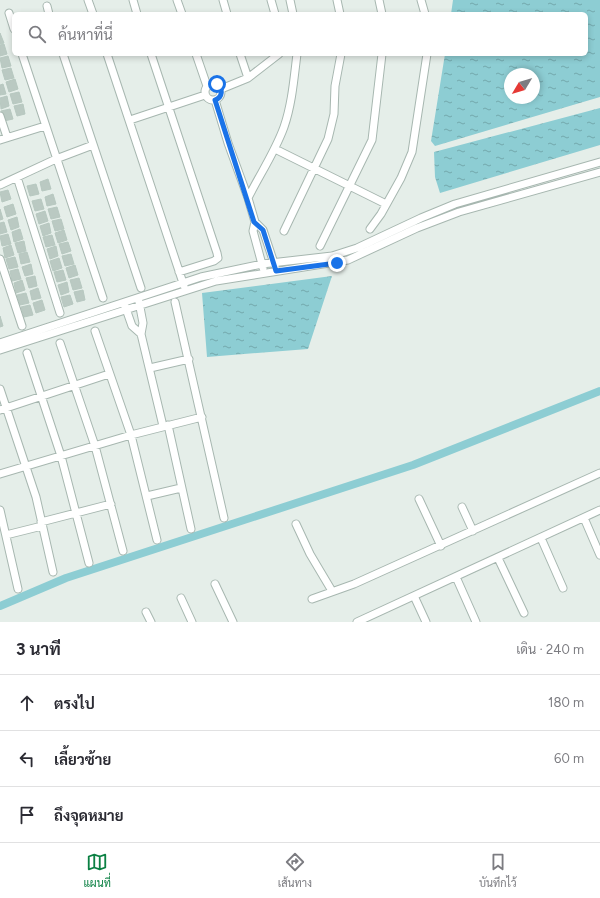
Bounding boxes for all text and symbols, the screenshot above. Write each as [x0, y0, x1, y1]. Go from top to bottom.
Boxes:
search box [12, 12, 588, 56]
icon: search [26, 23, 48, 45]
text: ค้นหาที่นี่ [58, 26, 113, 44]
north arrow [504, 68, 540, 104]
route start [208, 75, 226, 93]
route end [328, 254, 346, 272]
text: 3 นาที [16, 639, 61, 659]
text: เดิน · 240 m [516, 642, 584, 657]
icon: ahead [16, 692, 38, 714]
text: ตรงไป [54, 695, 95, 713]
text: 180 m [548, 695, 584, 710]
icon: left [16, 748, 38, 770]
text: เลี้ยวซ้าย [54, 751, 111, 769]
text: 60 m [554, 751, 584, 766]
icon: arrive [16, 804, 38, 826]
text: ถึงจุดหมาย [54, 807, 124, 825]
tab: แผนที่ [83, 851, 111, 890]
tab: เส้นทาง [278, 851, 312, 890]
tab: บันทึกไว้ [479, 851, 517, 890]

